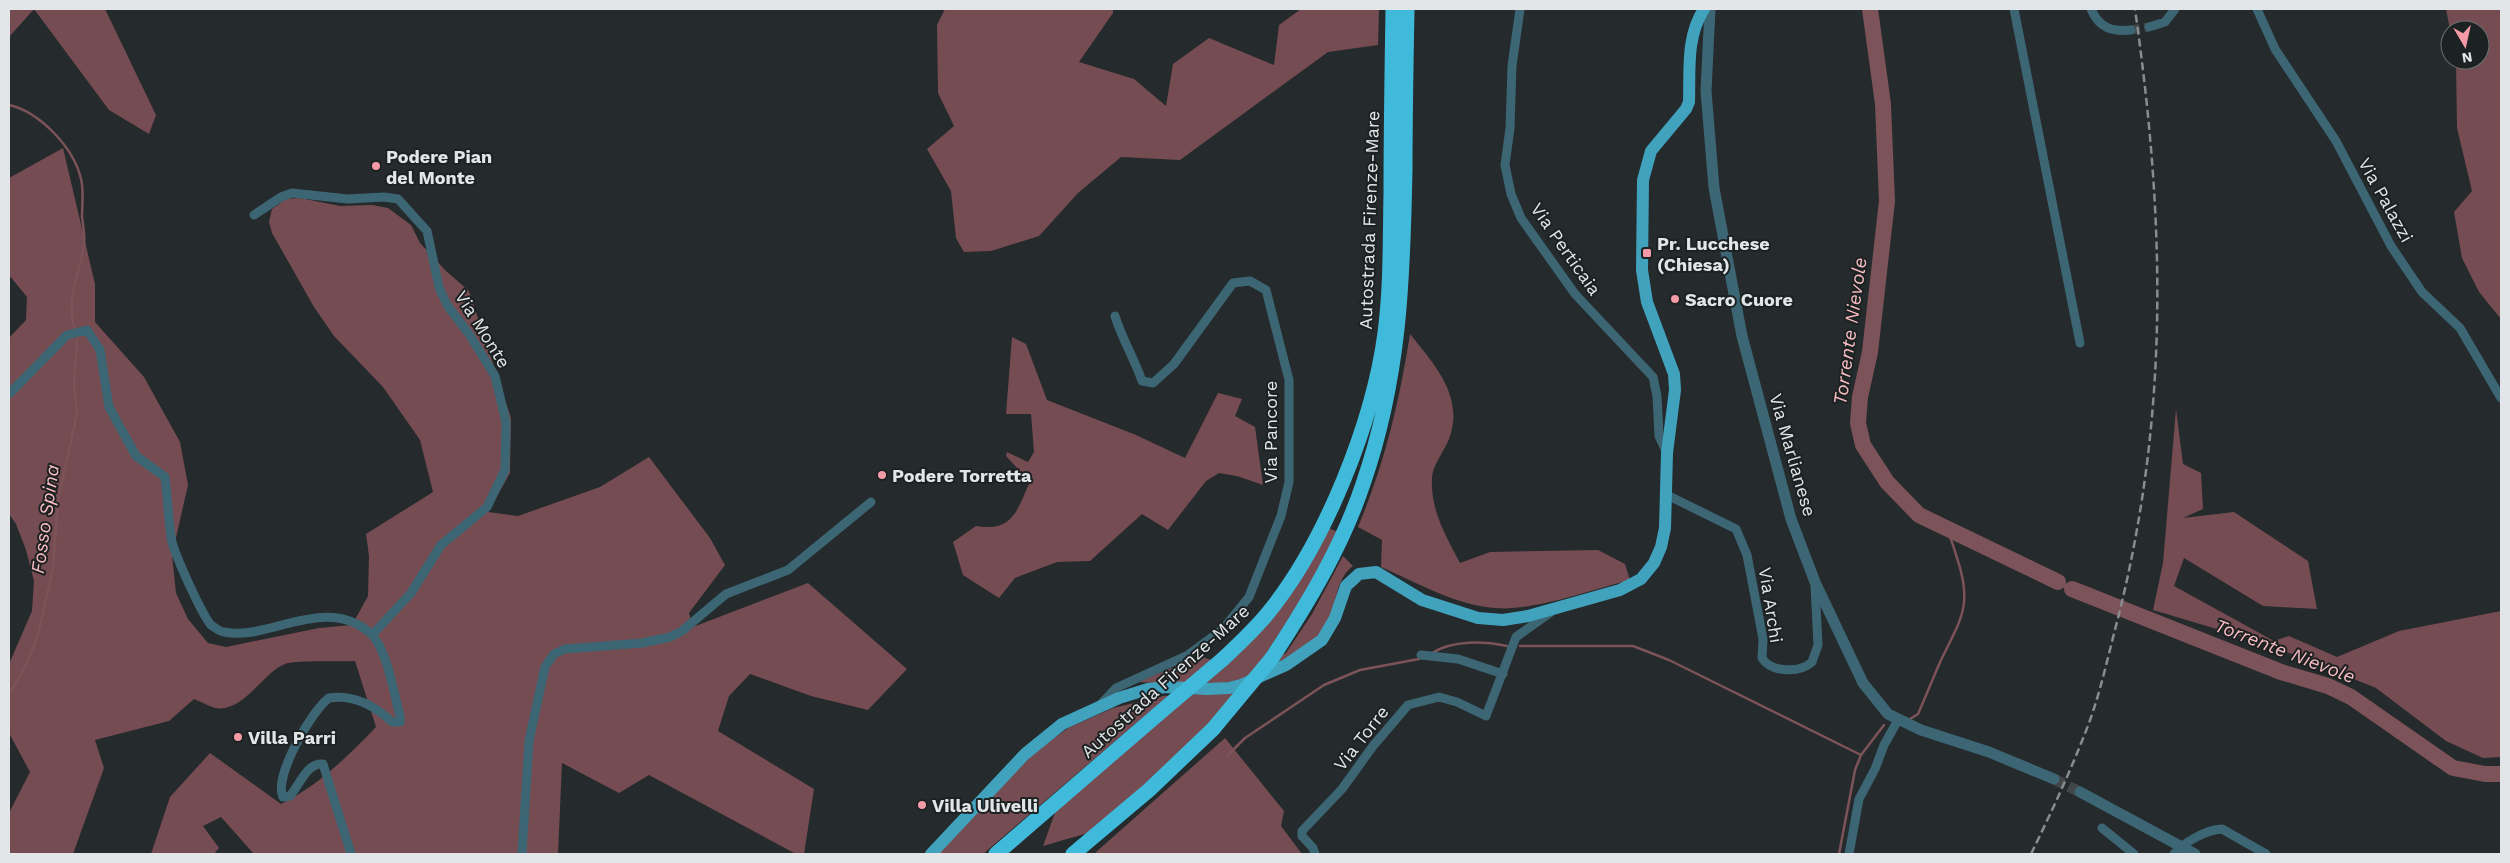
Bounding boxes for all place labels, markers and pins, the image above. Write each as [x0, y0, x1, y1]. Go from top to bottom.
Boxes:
place label: Podere Pian del Monte [386, 146, 492, 188]
marker: Podere Pian del Monte [370, 160, 382, 172]
place label: Pr. Lucchese (Chiesa) [1657, 233, 1770, 275]
marker: Pr. Lucchese (Chiesa) [1641, 247, 1653, 259]
place label: Sacro Cuore [1685, 289, 1793, 310]
marker: Sacro Cuore [1669, 293, 1681, 305]
place label: Podere Torretta [892, 465, 1032, 486]
marker: Podere Torretta [876, 469, 888, 481]
place label: Villa Parri [248, 727, 336, 748]
marker: Villa Parri [232, 731, 244, 743]
place label: Villa Ulivelli [932, 795, 1038, 816]
marker: Villa Ulivelli [916, 799, 928, 811]

